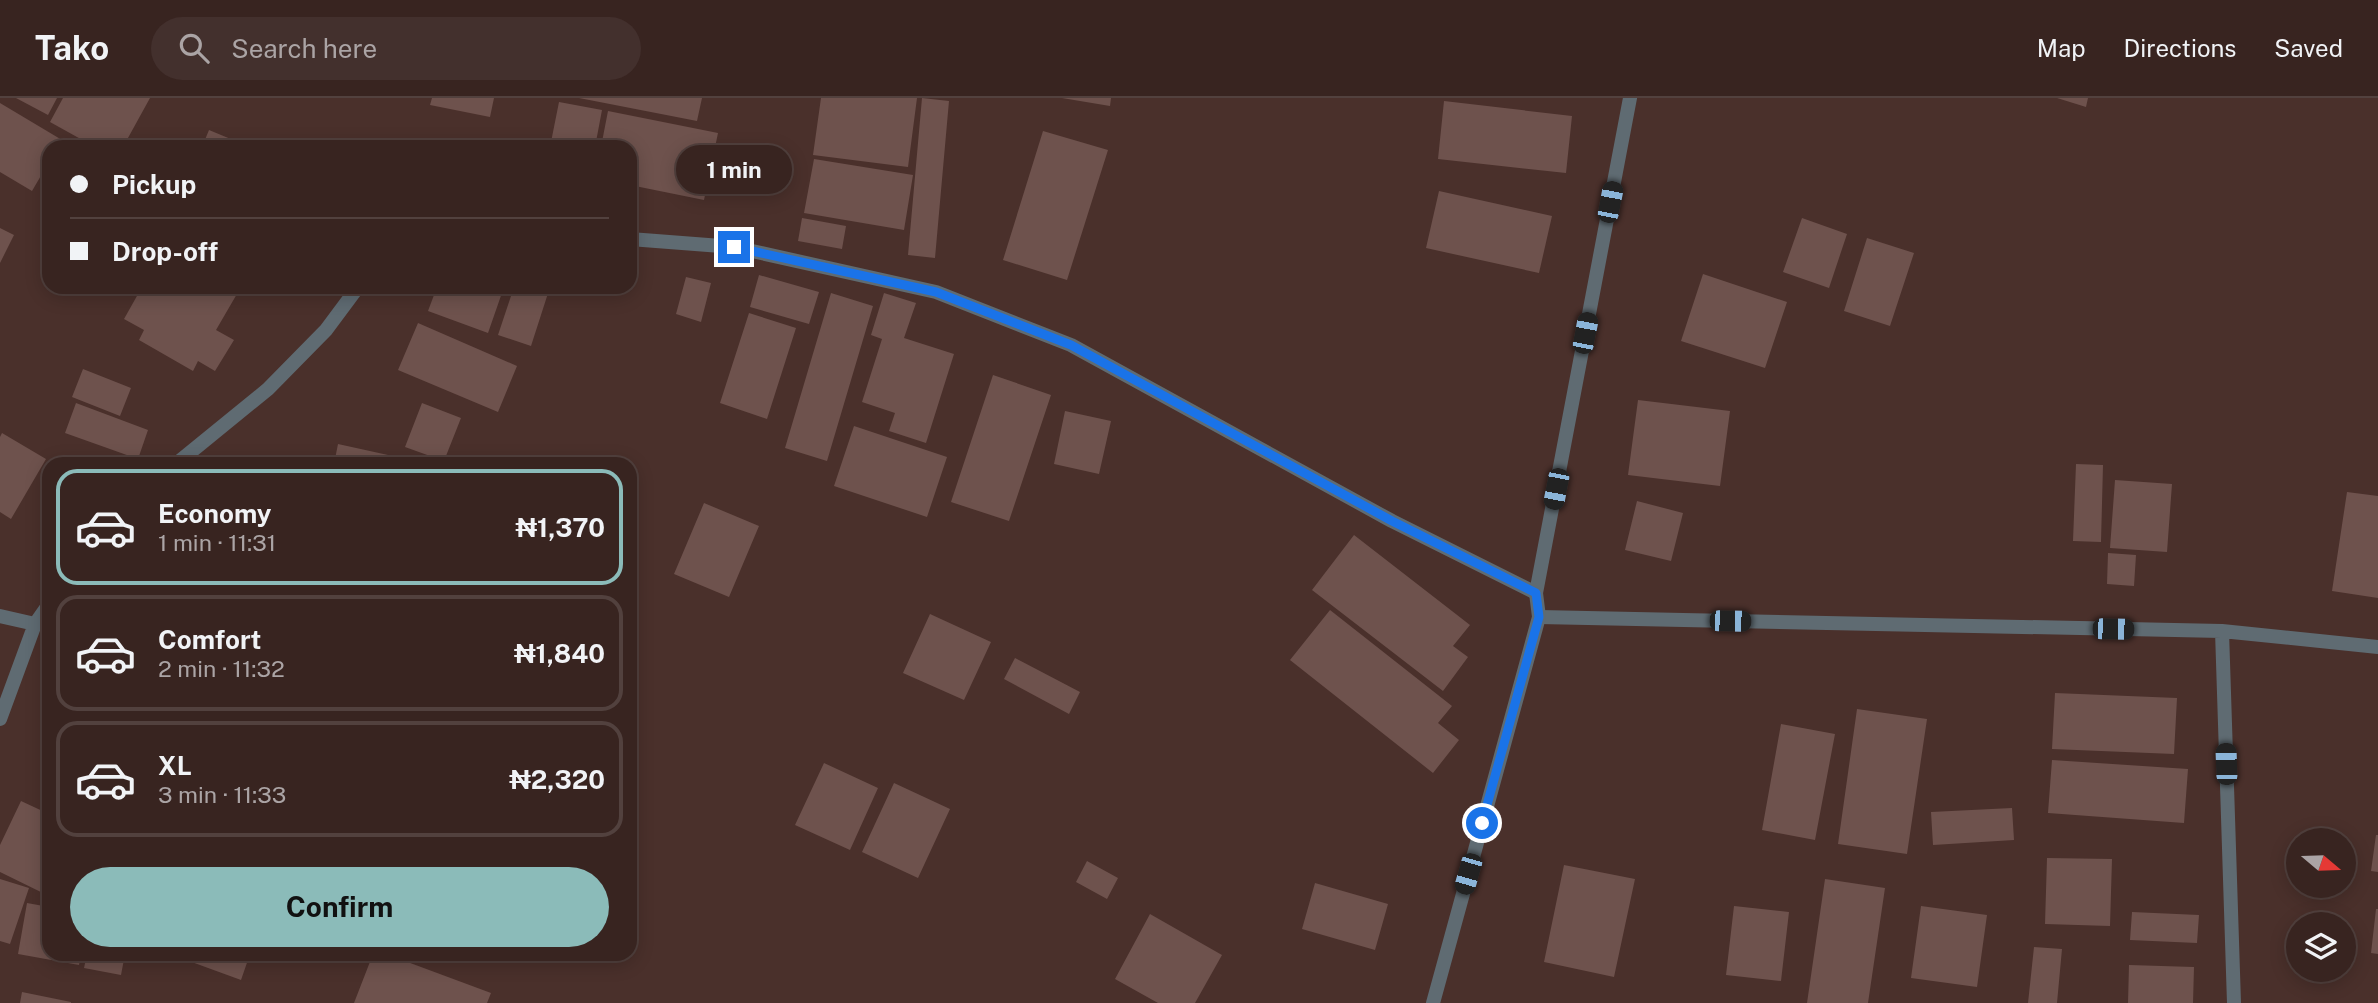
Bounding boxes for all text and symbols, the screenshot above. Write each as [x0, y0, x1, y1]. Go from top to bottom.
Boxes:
search box [151, 17, 641, 80]
text: Tako [35, 29, 109, 67]
icon: search [175, 29, 213, 67]
text: Search here [231, 33, 377, 64]
text: Map [2037, 34, 2086, 62]
text: Directions [2124, 34, 2236, 62]
text: Saved [2274, 34, 2343, 62]
callout: 1 min [676, 145, 792, 194]
text: 1 min [706, 156, 762, 183]
text: Pickup [112, 169, 196, 200]
car [1596, 179, 1625, 225]
route end [718, 231, 750, 263]
text: Drop-off [112, 236, 218, 267]
car [1571, 310, 1600, 356]
car [1542, 466, 1571, 512]
icon: car [74, 496, 137, 559]
text: Economy [158, 498, 271, 529]
text: ₦1,370 [515, 512, 605, 543]
text: 1 min · 11:31 [158, 529, 276, 556]
car [1709, 610, 1752, 632]
car [2092, 618, 2135, 640]
icon: car [74, 622, 137, 685]
text: Comfort [158, 624, 261, 655]
text: ₦1,840 [514, 638, 605, 669]
text: 2 min · 11:32 [158, 655, 285, 682]
car [2215, 743, 2238, 785]
icon: car [74, 748, 137, 811]
text: XL [158, 750, 192, 781]
text: ₦2,320 [509, 764, 605, 795]
text: 3 min · 11:33 [158, 781, 286, 808]
route start [1466, 807, 1498, 839]
north arrow [2286, 828, 2356, 898]
map controls [2286, 828, 2356, 982]
car [1453, 851, 1484, 897]
button: Confirm [70, 867, 609, 947]
button: layers [2286, 912, 2356, 982]

